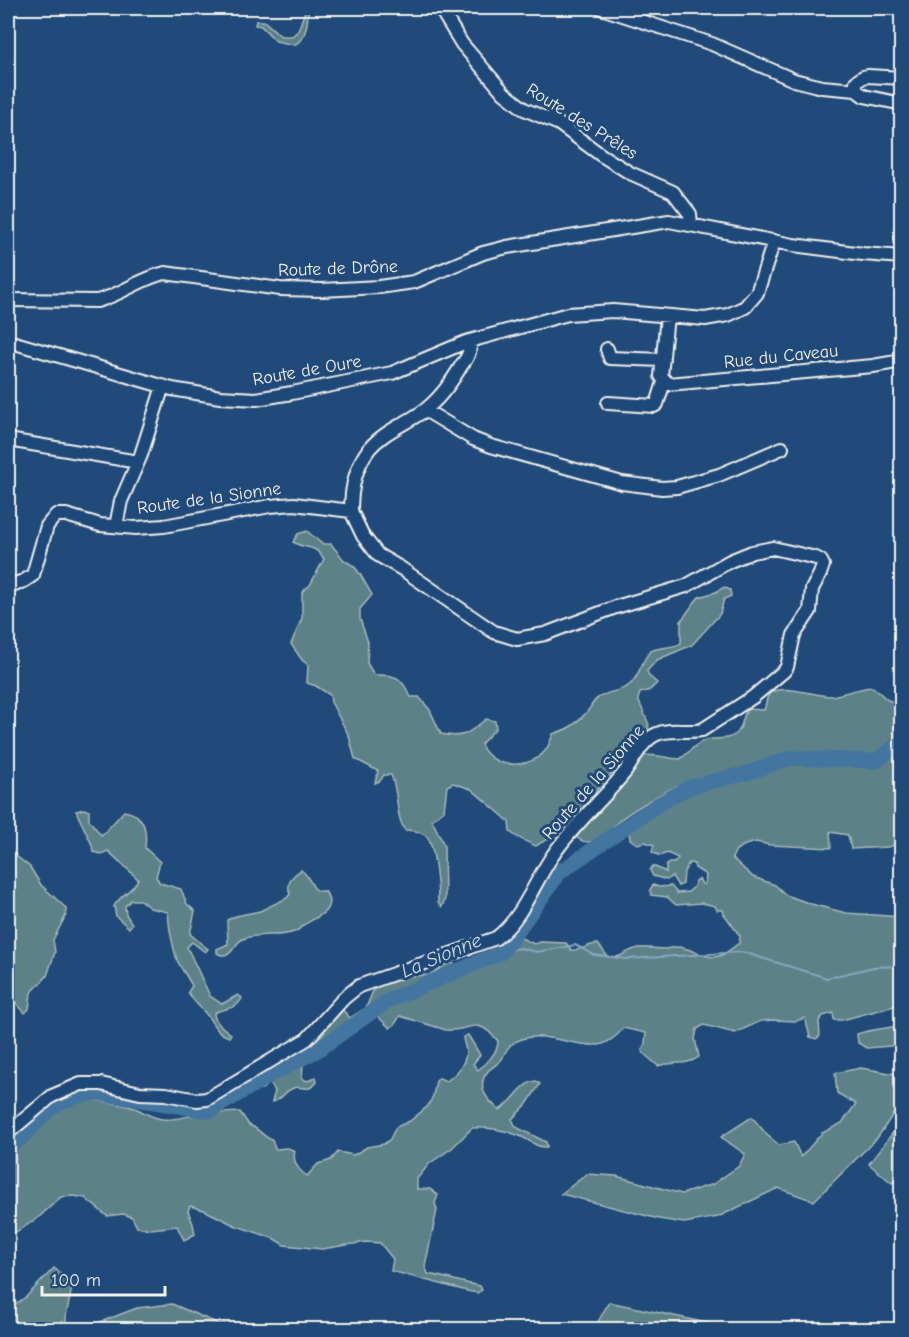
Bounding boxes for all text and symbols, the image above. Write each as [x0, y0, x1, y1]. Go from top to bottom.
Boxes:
street label: Route des Prêles [522, 79, 641, 164]
street label: Route de Drône [278, 256, 398, 281]
street label: Rue du Caveau [723, 340, 839, 373]
street label: Route de Oure [251, 351, 363, 390]
street label: Route de la Sionne [136, 478, 282, 519]
street label: Route de la Sionne [538, 721, 649, 844]
water label: La Sionne [398, 928, 485, 983]
scale bar [42, 1259, 165, 1297]
text: 100 m [51, 1270, 101, 1291]

